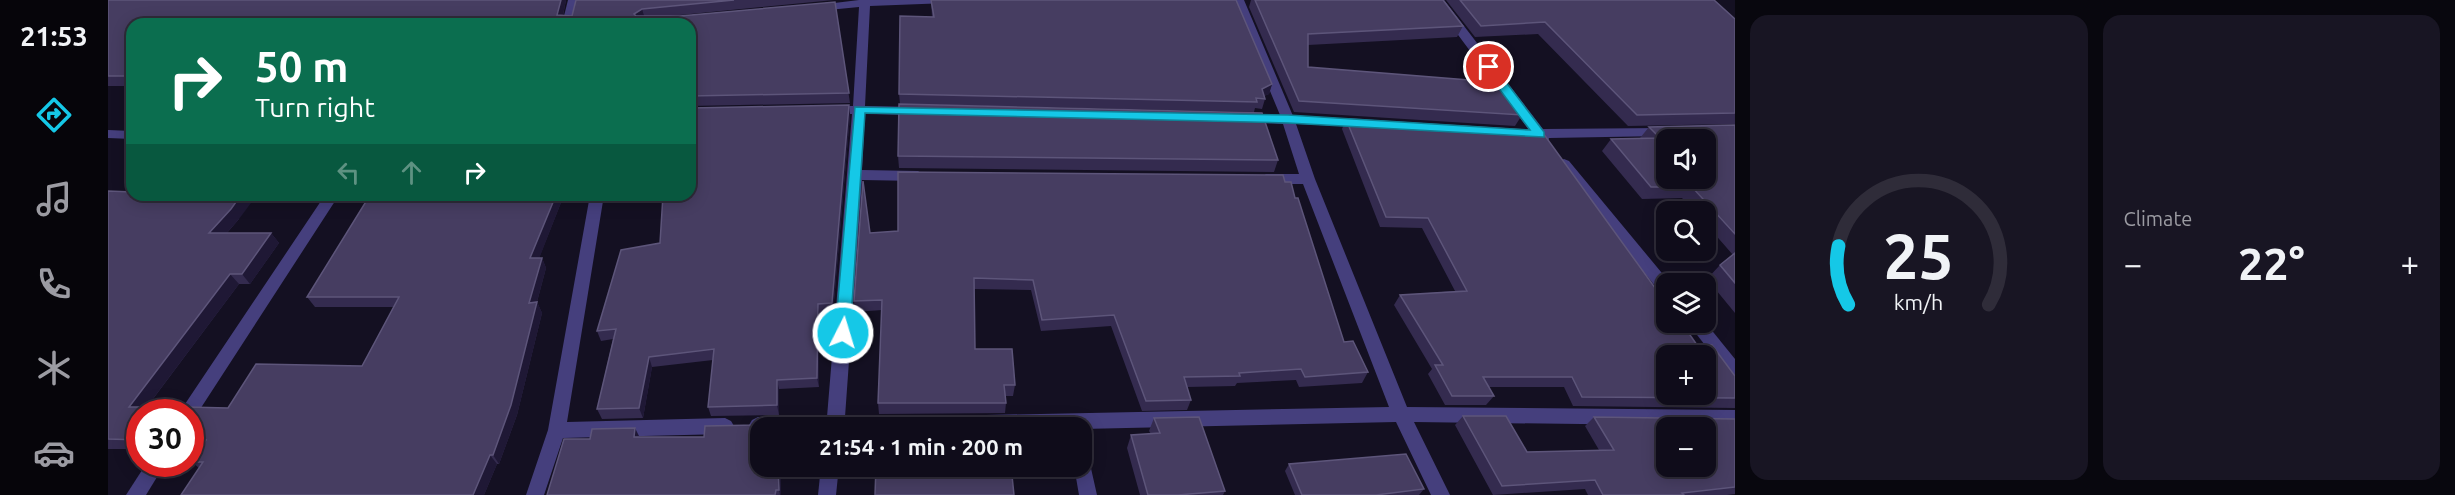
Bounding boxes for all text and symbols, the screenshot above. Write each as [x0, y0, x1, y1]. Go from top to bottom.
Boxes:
text: 21:53 [20, 21, 88, 51]
pin [1463, 41, 1514, 92]
icon: right [156, 42, 234, 120]
text: 50 m [255, 43, 349, 90]
icon: arrive [1472, 50, 1505, 83]
text: Turn right [255, 92, 375, 122]
icon: directions [33, 94, 75, 136]
map controls [1656, 129, 1716, 477]
button: sound [1656, 129, 1716, 189]
icon: left [332, 156, 365, 189]
icon: ahead [395, 156, 428, 189]
icon: right [458, 156, 491, 189]
icon: music [33, 178, 75, 220]
button: search [1656, 201, 1716, 261]
text: Climate [2124, 207, 2192, 230]
text: 25 [1884, 221, 1954, 291]
text: 22° [2238, 238, 2305, 289]
text: − [2124, 245, 2142, 282]
text: + [2400, 245, 2419, 282]
icon: phone [33, 263, 75, 305]
button: layers [1656, 273, 1716, 333]
text: km/h [1894, 290, 1943, 314]
position arrow [811, 301, 875, 365]
button: + [1656, 345, 1716, 405]
icon: climate [33, 347, 75, 389]
speed limit sign: 30 [126, 399, 204, 477]
button: − [1656, 417, 1716, 477]
icon: car [33, 432, 75, 474]
text: 21:54 · 1 min · 200 m [819, 434, 1023, 459]

